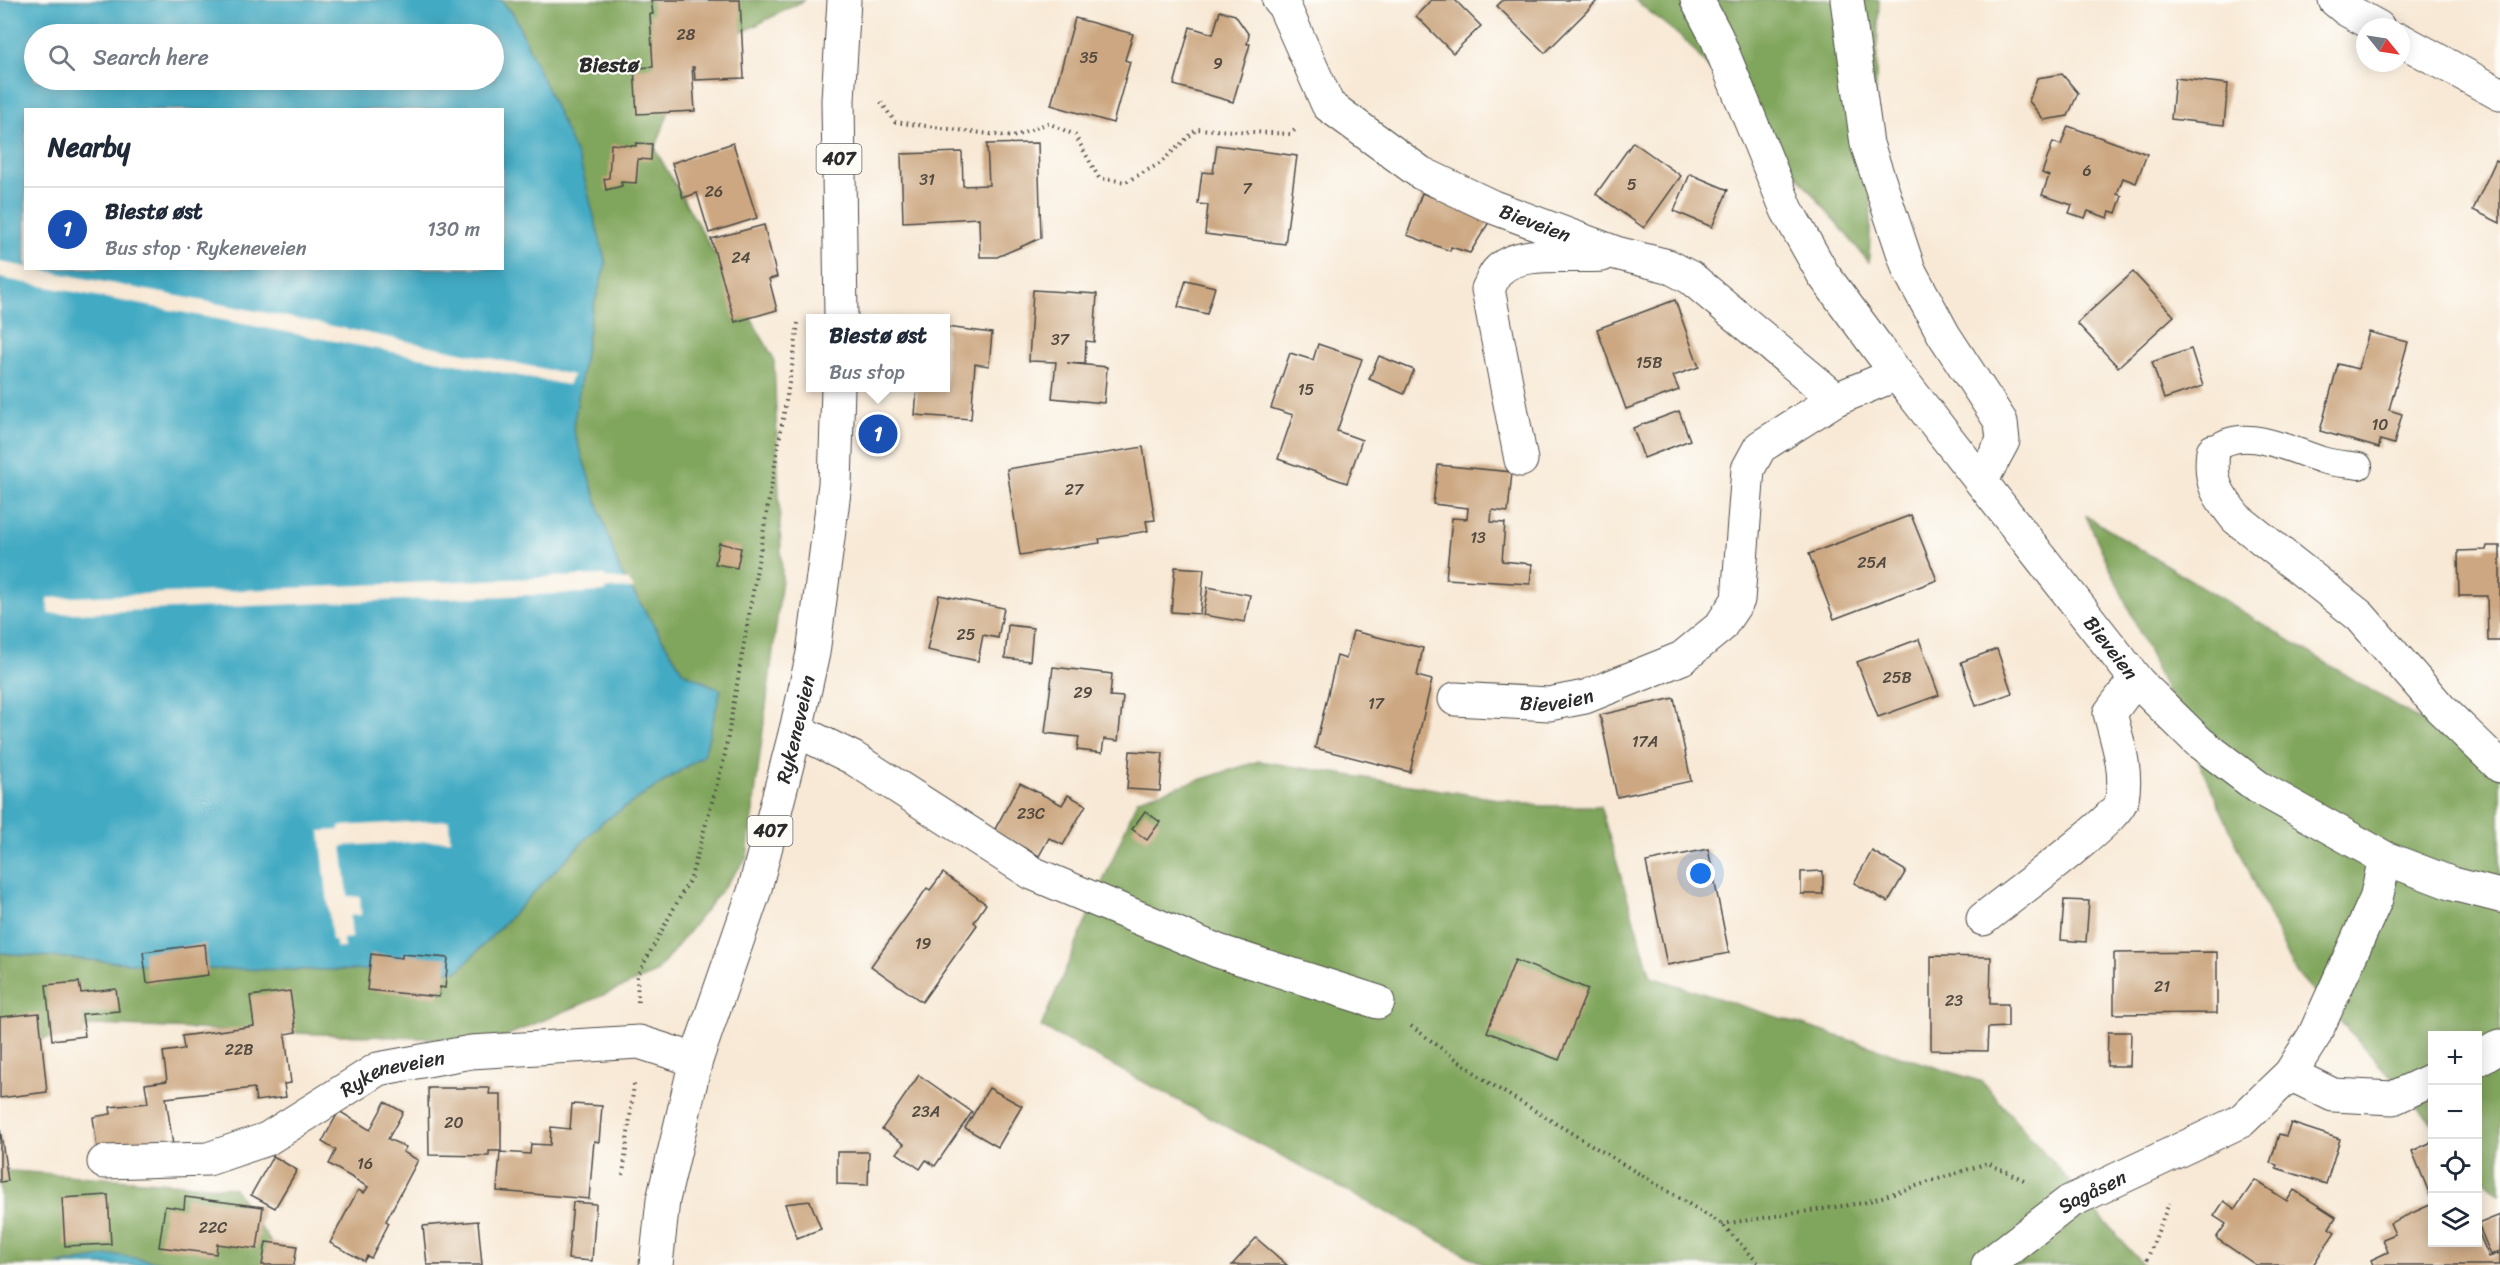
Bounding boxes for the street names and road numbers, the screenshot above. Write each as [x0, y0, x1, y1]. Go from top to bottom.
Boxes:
road number: 407 [816, 144, 862, 174]
street label: Bieveien [1494, 193, 1576, 252]
street label: Bieveien [2075, 608, 2148, 688]
street label: Rykeneveien [765, 672, 825, 787]
street label: Bieveien [1519, 678, 1599, 721]
road number: 407 [748, 816, 792, 846]
street label: Rykeneveien [333, 1040, 448, 1107]
street label: Sagåsen [2049, 1160, 2133, 1223]

